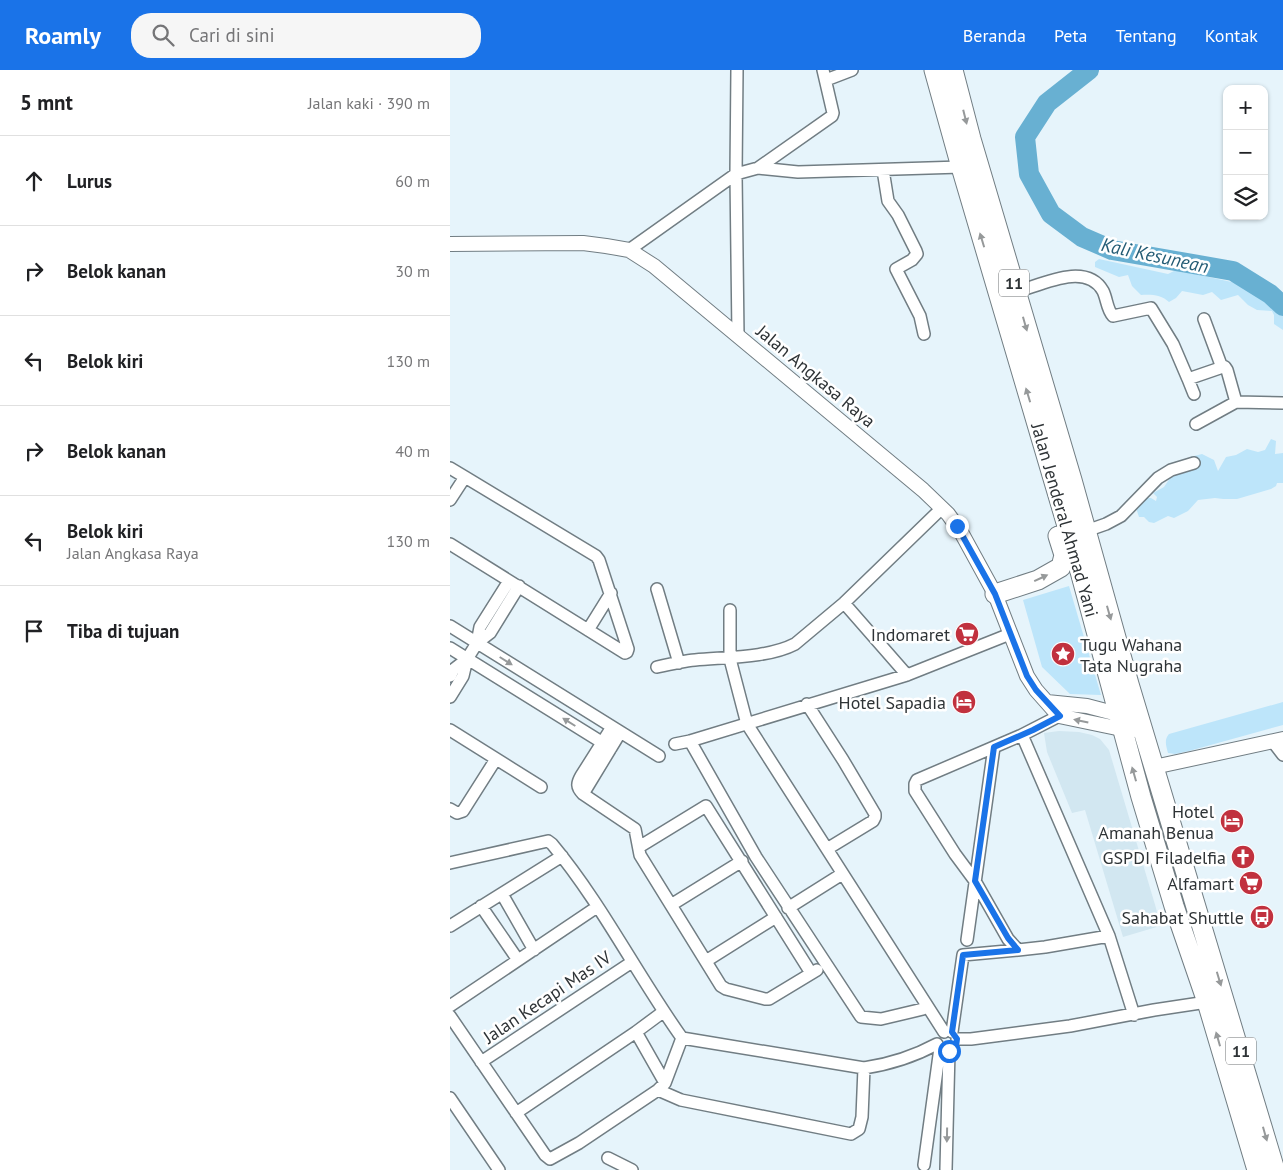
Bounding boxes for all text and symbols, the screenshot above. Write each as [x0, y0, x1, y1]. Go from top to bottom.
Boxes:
search box [131, 13, 481, 58]
text: Roamly [25, 20, 101, 51]
icon: search [149, 21, 177, 49]
text: Cari di sini [189, 23, 274, 47]
text: Beranda [963, 24, 1026, 47]
text: Peta [1054, 24, 1088, 47]
text: Tentang [1116, 24, 1177, 47]
text: Kontak [1205, 24, 1258, 47]
map controls [1223, 85, 1268, 220]
button: + [1223, 85, 1268, 130]
text: 5 mnt [20, 89, 73, 116]
text: Jalan kaki · 390 m [308, 93, 430, 113]
one-way arrow [961, 110, 969, 125]
button: − [1223, 130, 1268, 175]
icon: ahead [20, 167, 48, 195]
text: Lurus [67, 169, 112, 193]
text: 60 m [395, 171, 430, 191]
button: layers [1223, 175, 1268, 220]
one-way arrow [977, 232, 985, 247]
water label: Kali Kesunean [1099, 232, 1211, 278]
icon: right [20, 257, 48, 285]
text: Belok kanan [67, 259, 166, 283]
text: 30 m [395, 261, 430, 281]
road number: 11 [999, 270, 1029, 297]
one-way arrow [1022, 316, 1030, 331]
street label: Jalan Angkasa Raya [751, 319, 880, 432]
icon: left [20, 347, 48, 375]
text: Belok kiri [67, 349, 143, 373]
text: 130 m [387, 351, 430, 371]
one-way arrow [1024, 388, 1032, 403]
street label: Jalan Jenderal Ahmad Yani [1026, 419, 1104, 620]
icon: right [20, 437, 48, 465]
text: Belok kanan [67, 439, 166, 463]
text: 40 m [395, 441, 430, 461]
route end [946, 515, 969, 538]
text: Belok kiri [67, 519, 143, 543]
icon: left [20, 527, 48, 555]
text: 130 m [387, 531, 430, 551]
text: Jalan Angkasa Raya [67, 543, 199, 563]
one-way arrow [1034, 574, 1048, 582]
one-way arrow [1106, 605, 1114, 620]
icon: arrive [20, 617, 48, 645]
text: Tiba di tujuan [67, 619, 179, 643]
supermarket icon: Indomaret [954, 621, 980, 647]
place label: Indomaret [871, 623, 950, 646]
place label: Tugu Wahana Tata Nugraha [1080, 633, 1182, 677]
place icon: Tugu Wahana Tata Nugraha [1050, 641, 1076, 667]
one-way arrow [500, 656, 513, 666]
hotel icon: Hotel Sapadia [951, 689, 977, 715]
place label: Hotel Sapadia [839, 691, 946, 714]
one-way arrow [1073, 717, 1089, 725]
one-way arrow [563, 718, 576, 727]
one-way arrow [1130, 767, 1138, 782]
place label: Hotel Amanah Benua [1098, 800, 1215, 844]
hotel icon: Hotel Amanah Benua [1219, 808, 1245, 834]
church icon: GSPDI Filadelfia [1230, 844, 1256, 870]
place label: GSPDI Filadelfia [1103, 846, 1226, 869]
supermarket icon: Alfamart [1238, 870, 1264, 896]
place label: Alfamart [1167, 872, 1234, 895]
bus stop icon: Sahabat Shuttle [1249, 904, 1275, 930]
place label: Sahabat Shuttle [1121, 906, 1244, 929]
street label: Jalan Kecapi Mas IV [478, 945, 616, 1049]
one-way arrow [1215, 971, 1223, 986]
one-way arrow [1214, 1032, 1222, 1047]
road number: 11 [1226, 1038, 1256, 1064]
route start [938, 1040, 961, 1063]
one-way arrow [943, 1127, 951, 1143]
one-way arrow [1262, 1127, 1270, 1142]

